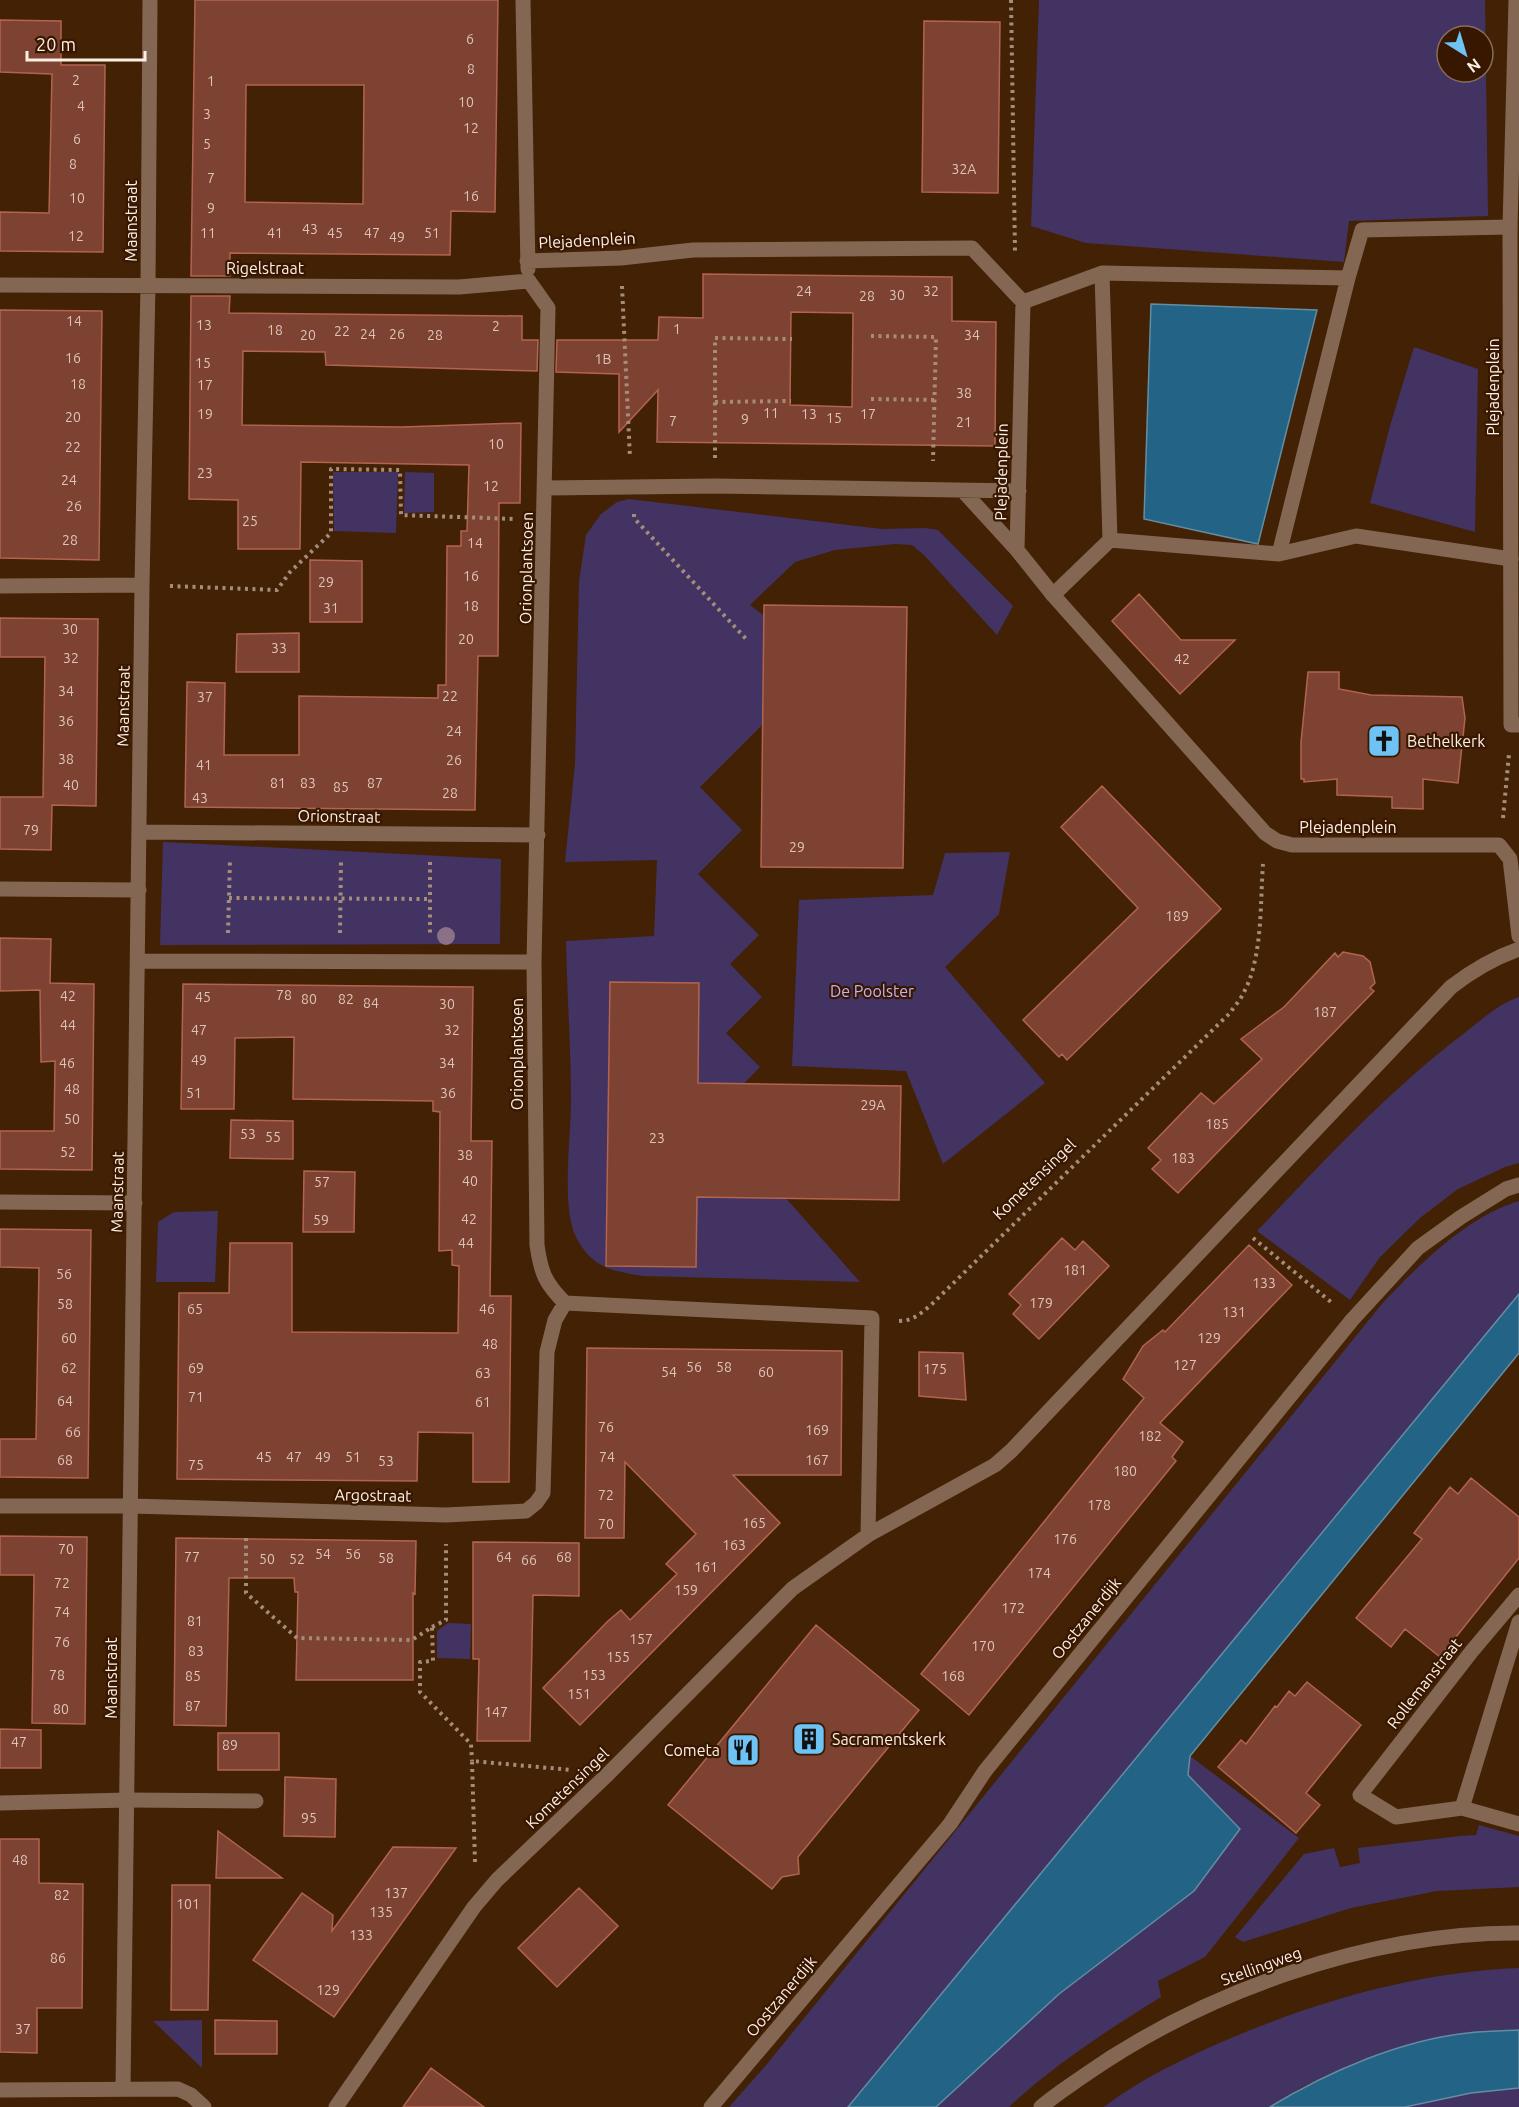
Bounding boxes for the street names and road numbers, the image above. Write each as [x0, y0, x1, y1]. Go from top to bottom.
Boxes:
street label: Maanstraat [122, 180, 140, 262]
street label: Plejadenplein [538, 228, 636, 252]
street label: Rigelstraat [226, 259, 305, 277]
street label: Plejadenplein [1484, 338, 1502, 436]
street label: Plejadenplein [991, 423, 1011, 521]
street label: Orionplantsoen [516, 512, 536, 624]
street label: Maanstraat [113, 664, 133, 747]
street label: Orionstraat [297, 806, 381, 826]
street label: Plejadenplein [1299, 818, 1397, 836]
street label: Orionplantsoen [508, 998, 526, 1110]
street label: Kometensingel [989, 1135, 1079, 1223]
street label: Maanstraat [107, 1150, 127, 1233]
street label: Argostraat [334, 1485, 412, 1505]
street label: Oostzanerdijk [1048, 1574, 1124, 1662]
street label: Rollemanstraat [1383, 1634, 1465, 1732]
street label: Maanstraat [102, 1637, 120, 1719]
street label: Kometensingel [522, 1744, 612, 1832]
street label: Stellingweg [1218, 1943, 1304, 1989]
street label: Oostzanerdijk [742, 1952, 820, 2040]

